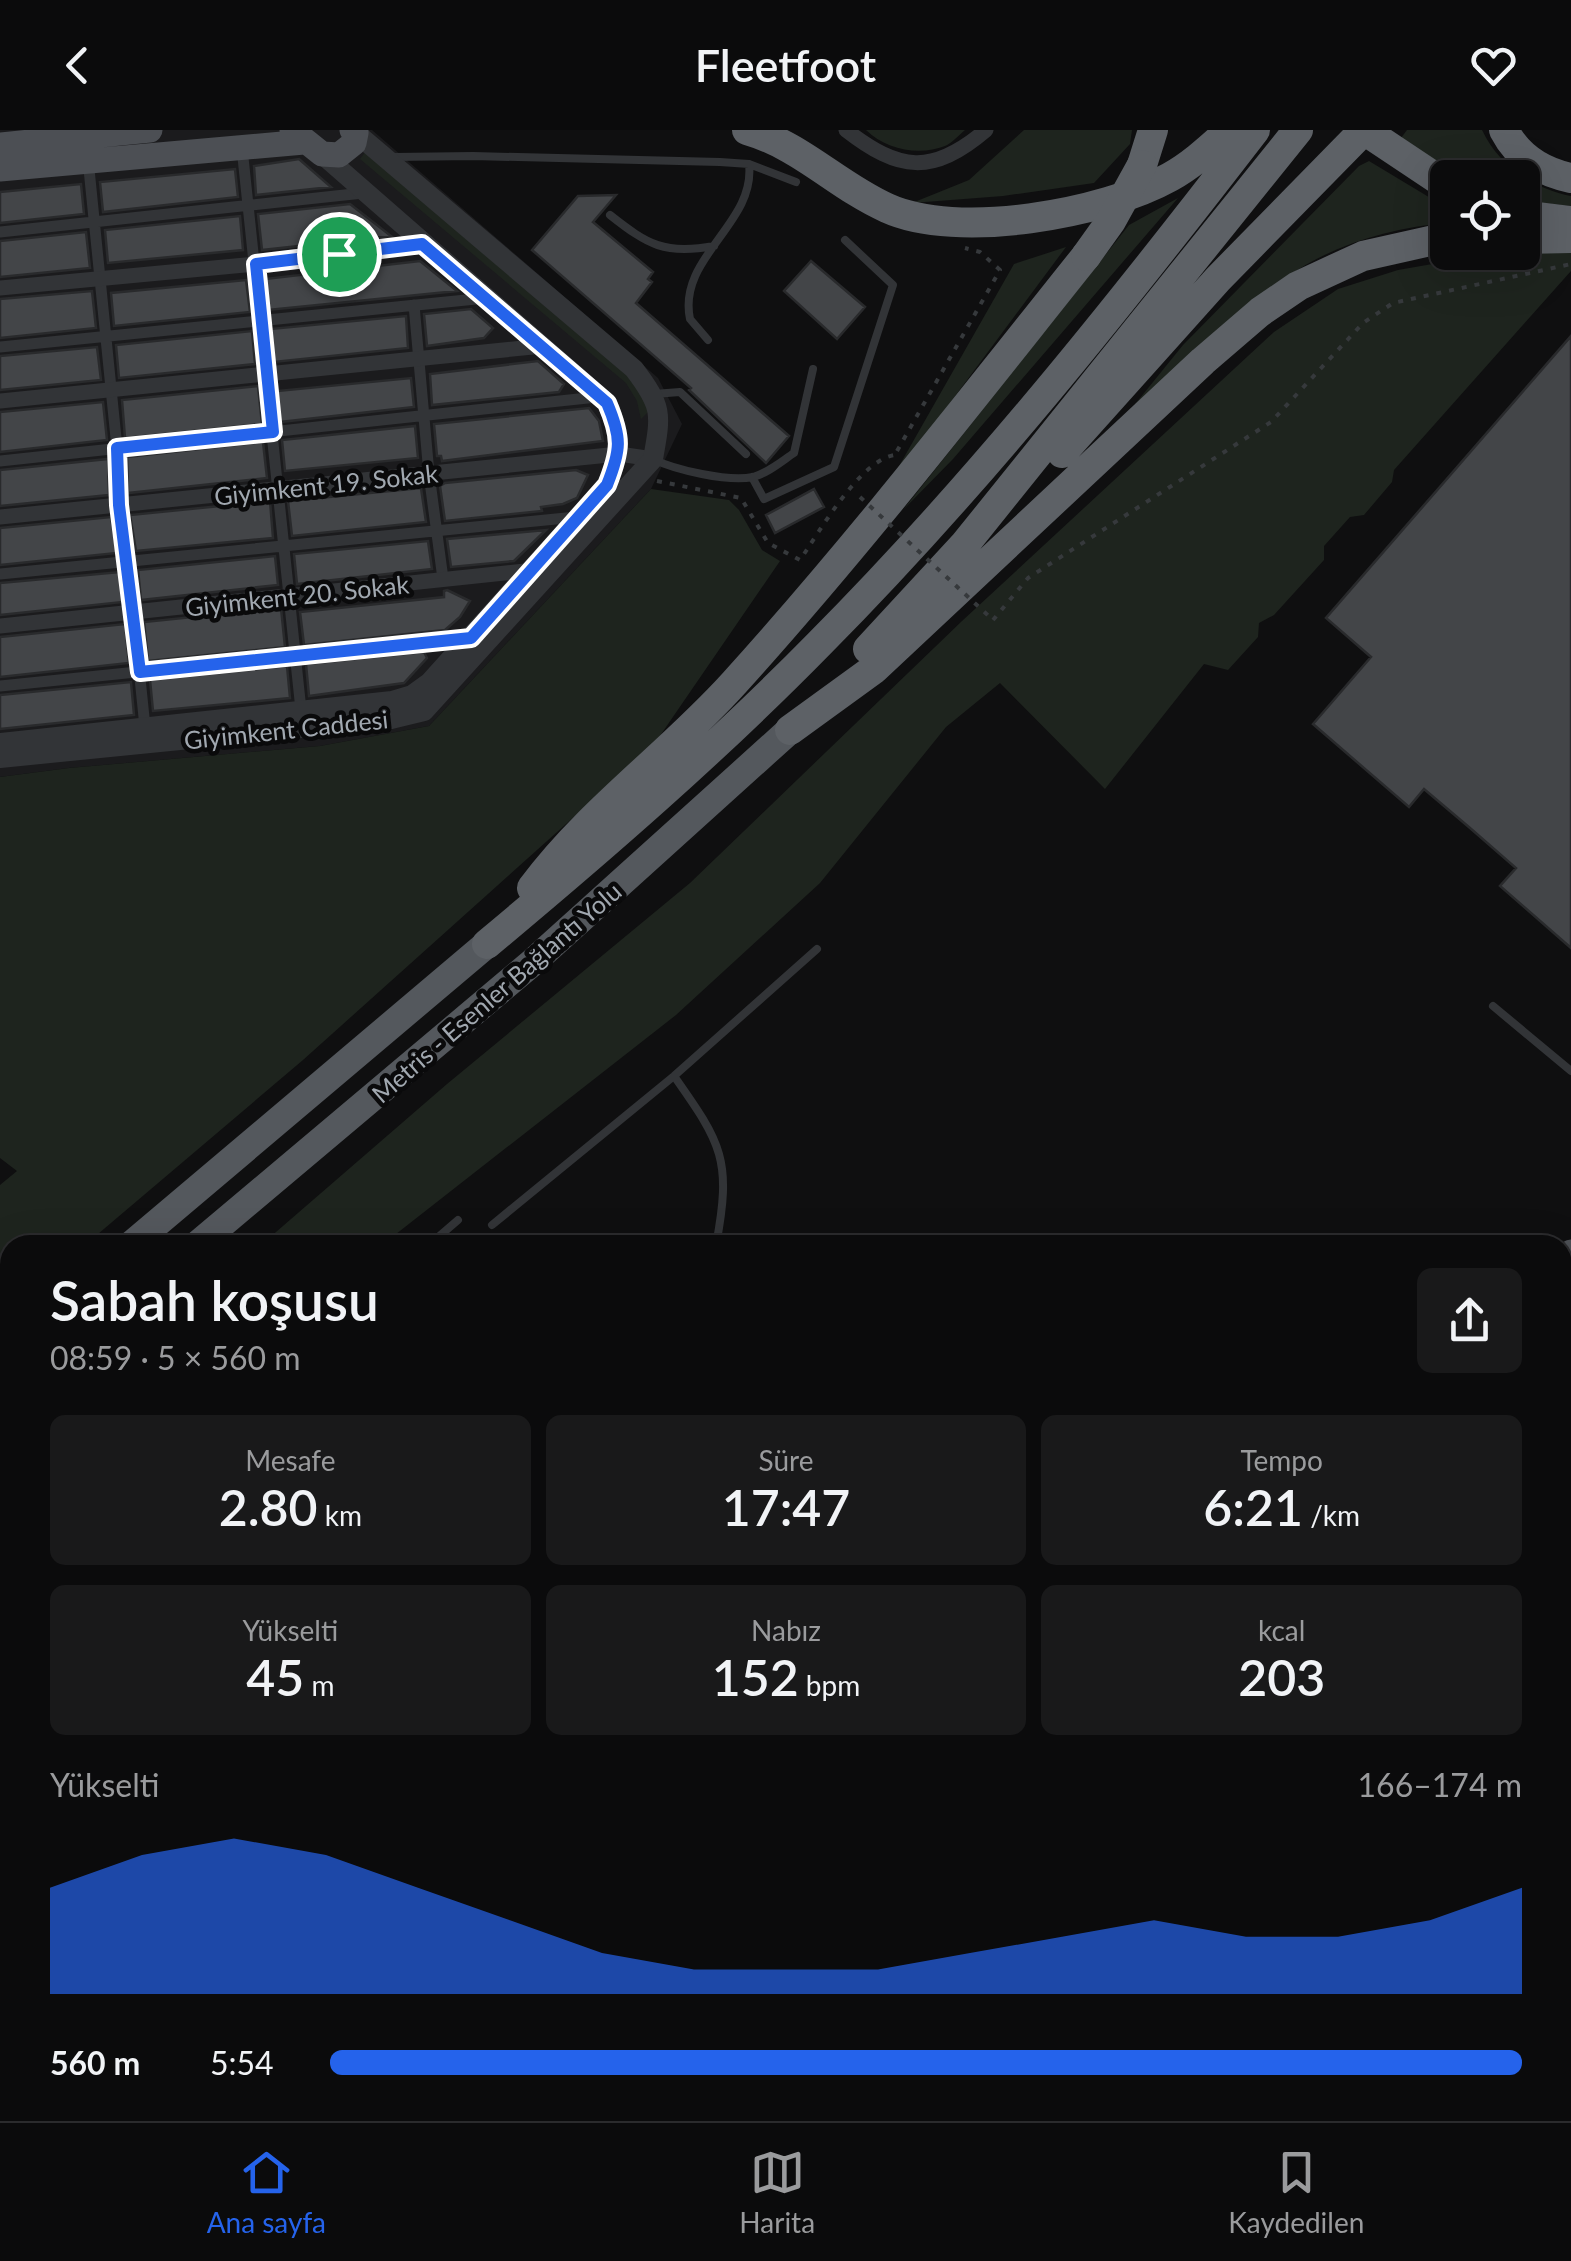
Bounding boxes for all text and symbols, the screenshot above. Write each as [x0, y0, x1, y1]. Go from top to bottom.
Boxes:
icon: back [50, 38, 105, 93]
text: Fleetfoot [695, 38, 876, 92]
icon: heart [1466, 38, 1521, 93]
map controls [1430, 160, 1540, 270]
button: locate [1430, 160, 1540, 270]
pin [297, 212, 382, 297]
icon: arrive [312, 227, 367, 282]
street label: Giyimkent 19. Sokak [213, 457, 440, 511]
street label: Giyimkent 20. Sokak [184, 568, 411, 622]
street label: Giyimkent Caddesi [182, 703, 390, 755]
street label: Metris - Esenler Bağlantı Yolu [365, 876, 627, 1108]
text: Sabah koşusu [50, 1267, 379, 1333]
button: share [1417, 1268, 1522, 1373]
text: 08:59 · 5 × 560 m [50, 1338, 301, 1377]
text: Mesafe [245, 1443, 335, 1477]
text: Süre [759, 1443, 813, 1477]
text: Tempo [1240, 1443, 1323, 1477]
text: 2.80 [219, 1477, 318, 1537]
text: 17:47 [722, 1477, 850, 1537]
text: 6:21 [1203, 1477, 1303, 1537]
text: km [318, 1498, 362, 1532]
text: /km [1303, 1498, 1360, 1532]
text: Yükselti [242, 1613, 338, 1647]
text: Nabız [751, 1613, 821, 1647]
text: kcal [1258, 1613, 1305, 1647]
text: 45 [246, 1647, 304, 1707]
text: 152 [712, 1647, 799, 1707]
text: 203 [1238, 1647, 1325, 1707]
text: m [304, 1668, 334, 1702]
text: bpm [799, 1668, 860, 1702]
text: Yükselti [50, 1765, 159, 1804]
text: 166–174 m [1358, 1765, 1522, 1804]
text: 560 m [50, 2043, 140, 2082]
text: 5:54 [210, 2043, 274, 2082]
tab: Ana sayfa [207, 2145, 326, 2239]
tab: Harita [739, 2145, 815, 2239]
tab: Kaydedilen [1228, 2145, 1364, 2239]

